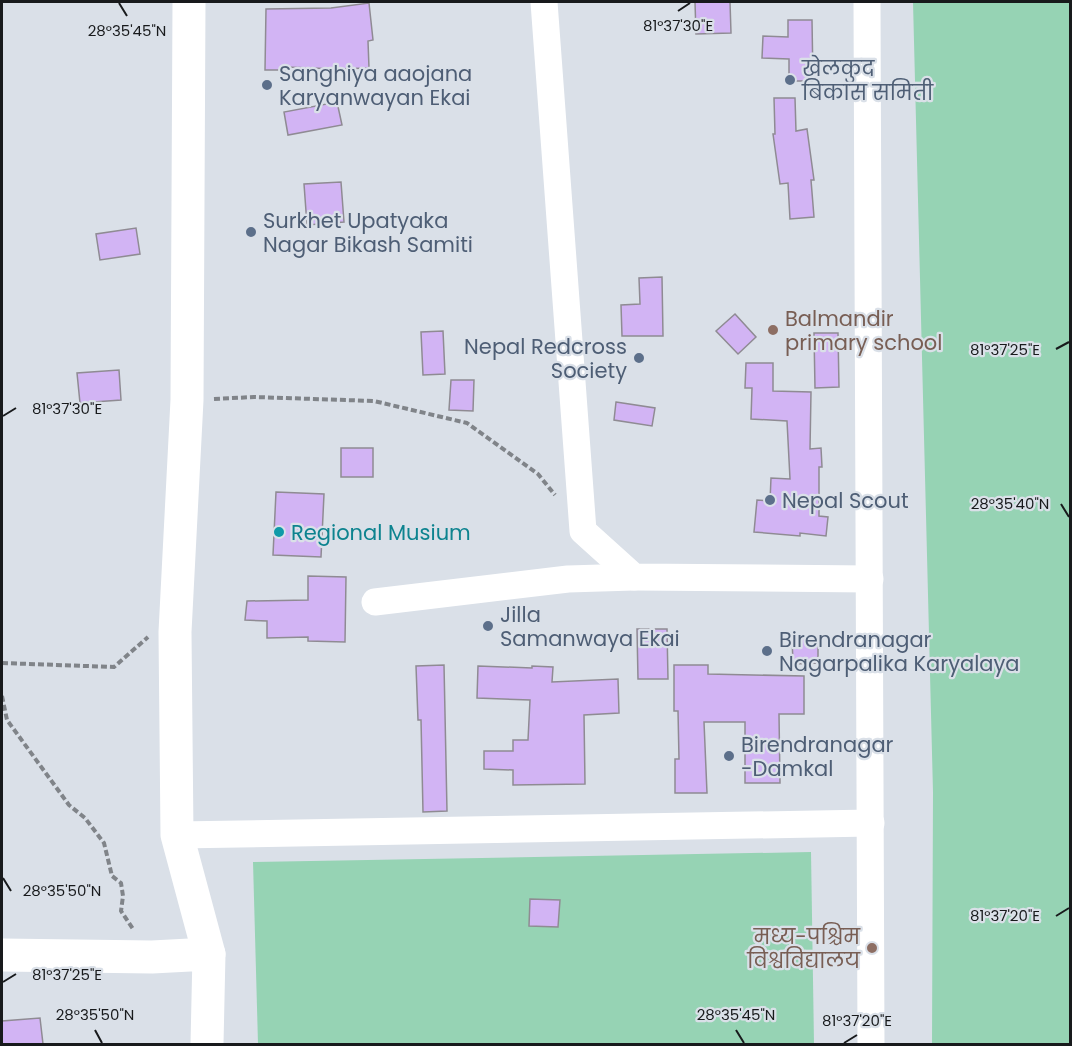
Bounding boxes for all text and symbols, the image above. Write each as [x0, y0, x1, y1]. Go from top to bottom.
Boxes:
text: 81°37'30"E [643, 15, 713, 36]
text: 28°35'45"N [88, 20, 166, 41]
place label: खेलकुद बिकास समिती [801, 54, 934, 107]
place label: Sanghiya aaojana Karyanwayan Ekai [279, 59, 472, 112]
marker: खेलकुद बिकास समिती [783, 73, 797, 87]
marker: Sanghiya aaojana Karyanwayan Ekai [260, 78, 274, 92]
place label: Surkhet Upatyaka Nagar Bikash Samiti [263, 206, 473, 259]
marker: Surkhet Upatyaka Nagar Bikash Samiti [244, 225, 258, 239]
place label: Balmandir primary school [785, 304, 942, 357]
marker: Balmandir primary school [766, 323, 780, 337]
place label: Nepal Redcross Society [464, 332, 627, 385]
text: 81°37'25"E [970, 339, 1040, 360]
marker: Nepal Redcross Society [632, 351, 646, 365]
text: 81°37'30"E [32, 398, 102, 419]
place label: Nepal Scout [782, 486, 909, 515]
marker: Nepal Scout [763, 493, 777, 507]
text: 28°35'40"N [971, 493, 1049, 514]
place label: Regional Musium [291, 518, 471, 547]
marker: Regional Musium [272, 525, 286, 539]
place label: Jilla Samanwaya Ekai [500, 600, 680, 653]
marker: Jilla Samanwaya Ekai [481, 619, 495, 633]
place label: Birendranagar Nagarpalika Karyalaya [779, 625, 1020, 678]
marker: Birendranagar Nagarpalika Karyalaya [760, 644, 774, 658]
place label: Birendranagar -Damkal [741, 730, 894, 783]
marker: Birendranagar -Damkal [722, 749, 736, 763]
text: 28°35'50"N [23, 880, 101, 901]
text: 81°37'20"E [970, 905, 1040, 926]
place label: मध्य-पश्चिम विश्वविद्यालय [746, 922, 862, 975]
marker: मध्य-पश्चिम विश्वविद्यालय [865, 941, 879, 955]
text: 81°37'25"E [32, 964, 102, 985]
text: 28°35'50"N [56, 1004, 134, 1025]
text: 28°35'45"N [697, 1004, 775, 1025]
text: 81°37'20"E [822, 1010, 892, 1031]

